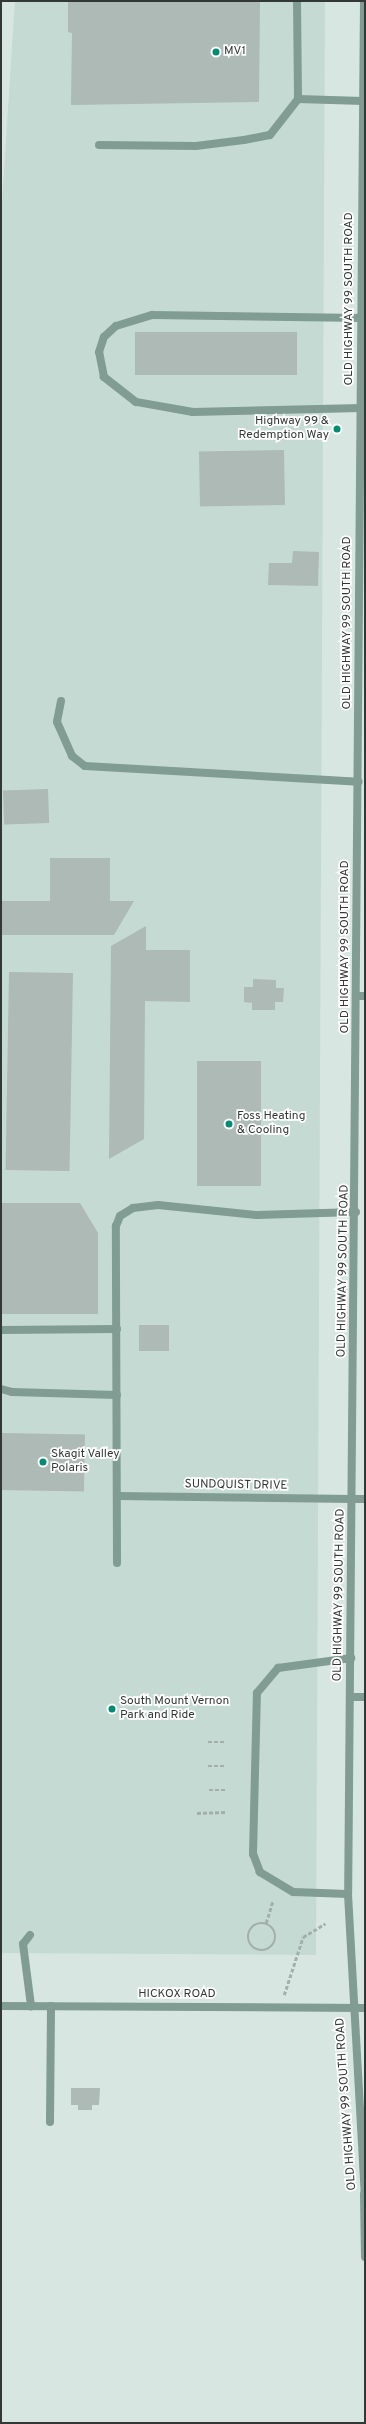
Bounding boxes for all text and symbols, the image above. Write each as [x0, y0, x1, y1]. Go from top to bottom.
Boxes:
place label: MV1 [224, 45, 246, 59]
marker: MV1 [211, 47, 221, 57]
street label: OLD HIGHWAY 99 SOUTH ROAD [343, 212, 357, 386]
place label: Highway 99 & Redemption Way [238, 415, 329, 443]
marker: Highway 99 & Redemption Way [332, 424, 342, 434]
street label: OLD HIGHWAY 99 SOUTH ROAD [341, 536, 355, 710]
street label: OLD HIGHWAY 99 SOUTH ROAD [339, 860, 353, 1034]
place label: Foss Heating & Cooling [237, 1110, 305, 1138]
marker: Foss Heating & Cooling [224, 1119, 234, 1129]
street label: OLD HIGHWAY 99 SOUTH ROAD [335, 1184, 353, 1358]
place label: Skagit Valley Polaris [51, 1448, 120, 1476]
marker: Skagit Valley Polaris [38, 1457, 48, 1467]
street label: SUNDQUIST DRIVE [184, 1478, 288, 1494]
street label: OLD HIGHWAY 99 SOUTH ROAD [331, 1508, 349, 1682]
place label: South Mount Vernon Park and Ride [120, 1695, 230, 1723]
marker: South Mount Vernon Park and Ride [107, 1704, 117, 1714]
street label: HICKOX ROAD [138, 1988, 216, 2002]
street label: OLD HIGHWAY 99 SOUTH ROAD [334, 2017, 360, 2191]

